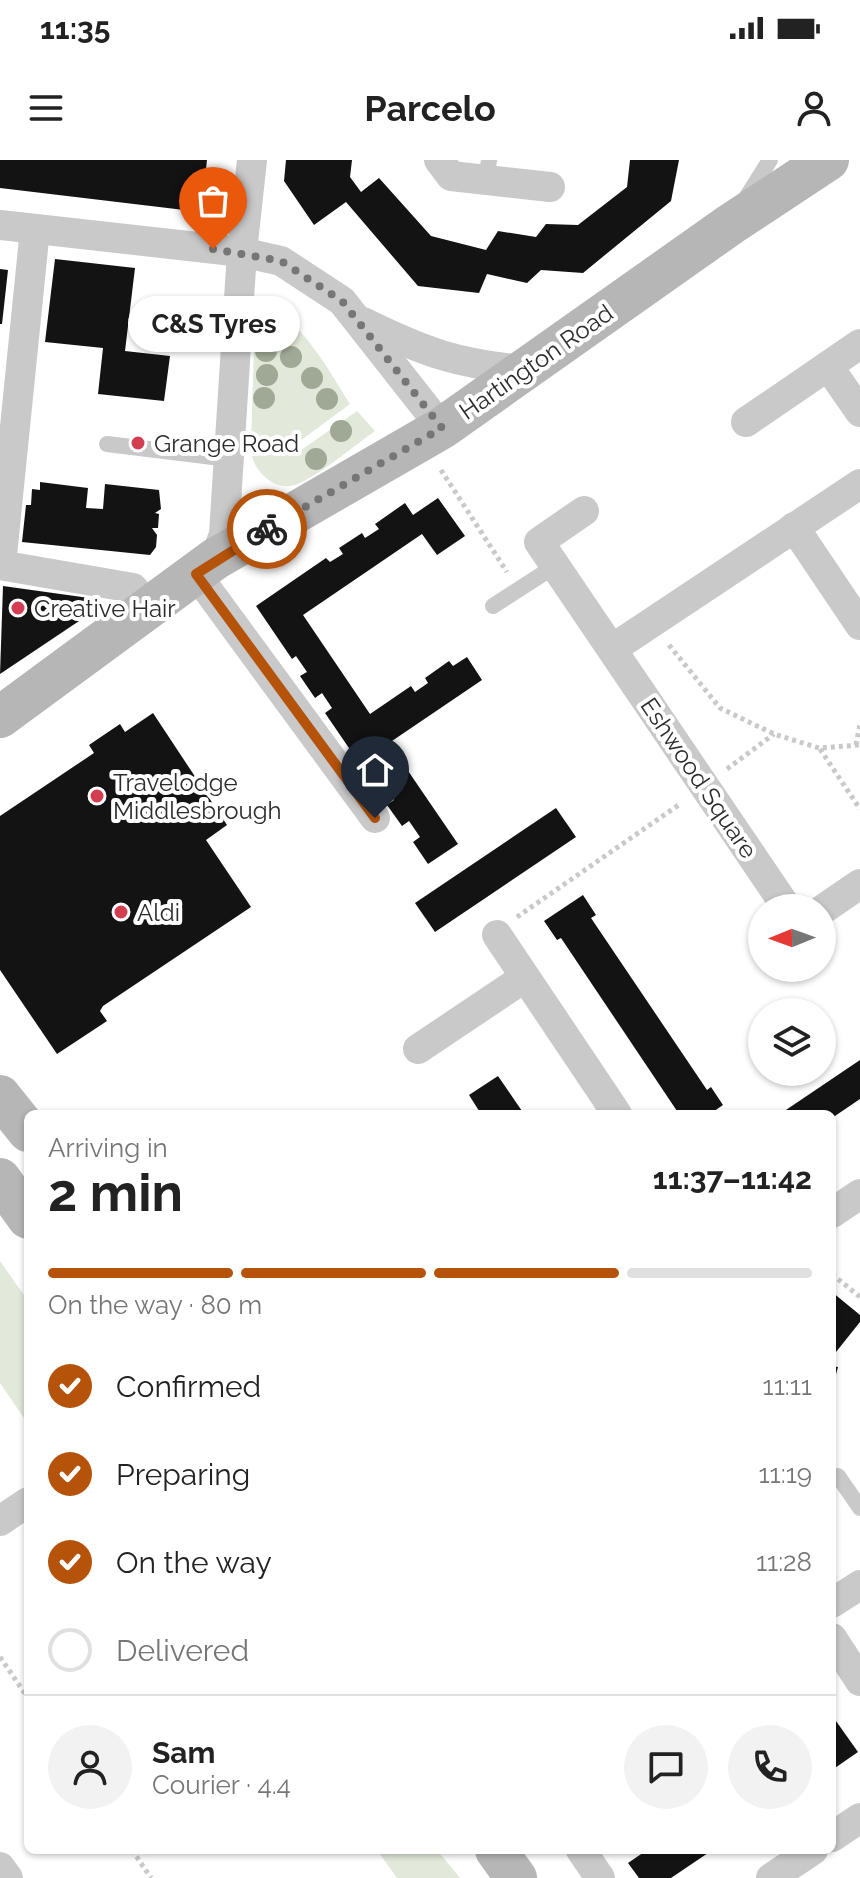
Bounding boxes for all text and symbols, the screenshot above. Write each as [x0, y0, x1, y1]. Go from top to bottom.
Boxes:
text: 11:35 [40, 11, 110, 46]
icon: menu [24, 86, 68, 130]
icon: person [792, 86, 836, 130]
text: Parcelo [364, 87, 496, 129]
pin [179, 167, 247, 249]
icon: bag [191, 179, 235, 223]
callout: C&S Tyres [127, 297, 299, 353]
street label: Hartington Road [454, 298, 618, 426]
text: C&S Tyres [151, 309, 277, 339]
place label: Grange Road [154, 429, 299, 458]
marker: Grange Road [129, 434, 147, 452]
courier [227, 489, 307, 569]
icon: bike [245, 507, 289, 551]
place label: Creative Hair [34, 594, 176, 623]
marker: Creative Hair [9, 599, 27, 617]
street label: Eshwood Square [635, 692, 763, 864]
pin [341, 736, 409, 818]
icon: home [353, 748, 397, 792]
place label: Travelodge Middlesbrough [113, 768, 282, 825]
marker: Travelodge Middlesbrough [88, 787, 106, 805]
north arrow [748, 894, 836, 982]
map controls [748, 894, 836, 1086]
place label: Aldi [137, 898, 180, 927]
marker: Aldi [112, 903, 130, 921]
button: layers [748, 998, 836, 1086]
text: Arriving in [48, 1133, 168, 1163]
text: 11:37–11:42 [653, 1161, 812, 1196]
text: 2 min [48, 1162, 183, 1223]
text: On the way · 80 m [48, 1290, 262, 1320]
icon: check [48, 1364, 92, 1408]
text: Confirmed [116, 1369, 261, 1404]
text: 11:11 [763, 1371, 812, 1401]
icon: check [48, 1452, 92, 1496]
text: Preparing [116, 1457, 250, 1492]
text: 11:19 [758, 1459, 812, 1489]
icon: check [48, 1540, 92, 1584]
text: On the way [116, 1545, 272, 1580]
text: 11:28 [756, 1547, 812, 1577]
text: Delivered [116, 1633, 249, 1668]
button: person [48, 1725, 132, 1809]
button: chat [624, 1725, 708, 1809]
button: phone [728, 1725, 812, 1809]
text: Sam [152, 1735, 215, 1770]
text: Courier · 4.4 [152, 1770, 291, 1800]

